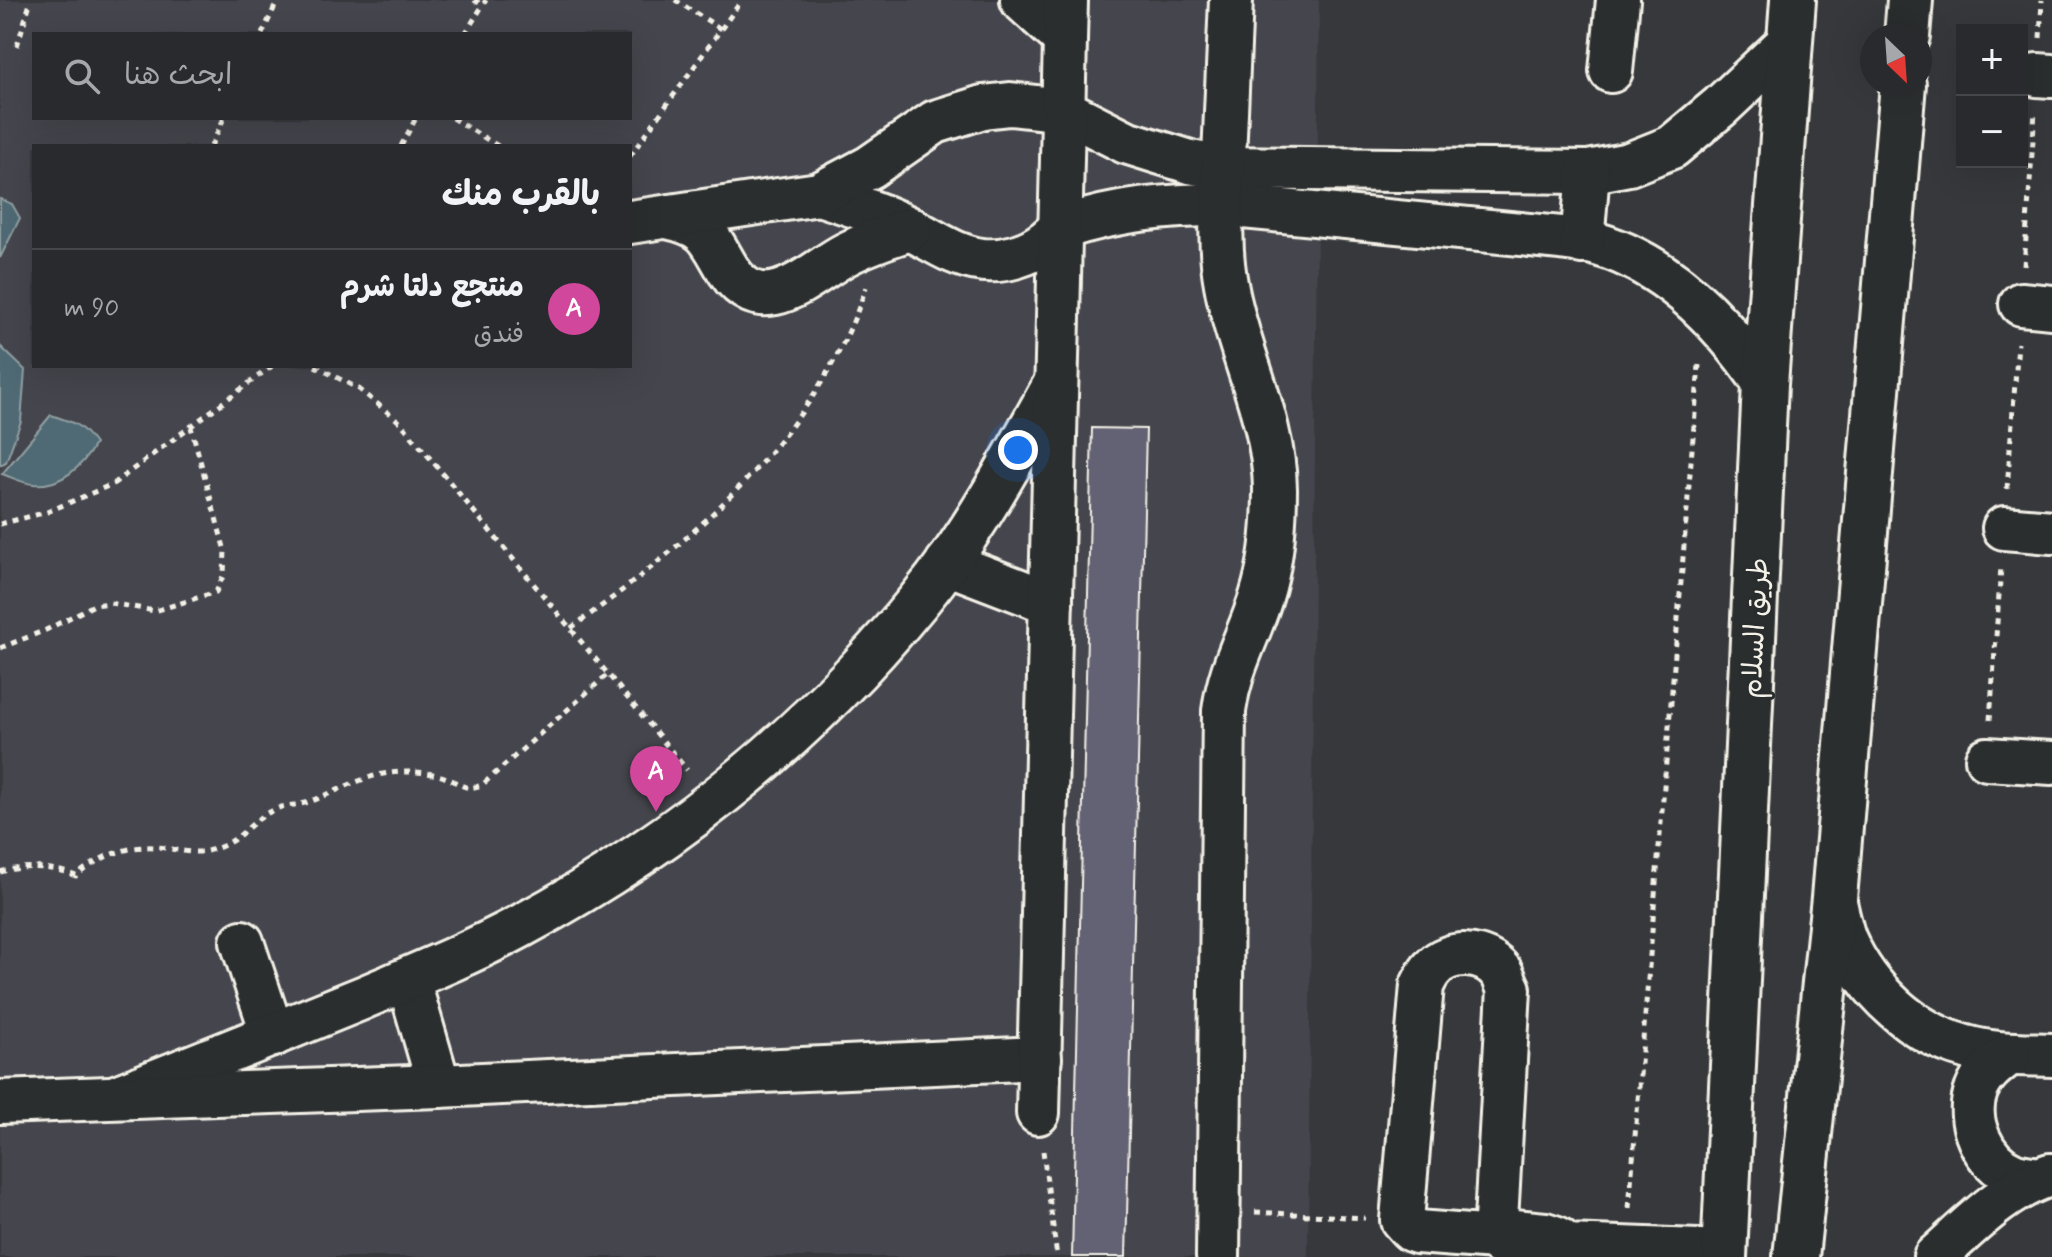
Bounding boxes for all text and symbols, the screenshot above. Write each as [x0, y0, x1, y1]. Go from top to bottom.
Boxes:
north arrow [1860, 24, 1932, 96]
map controls [1956, 24, 2028, 168]
button: + [1956, 24, 2028, 96]
search box [32, 32, 632, 120]
icon: search [60, 54, 104, 98]
text: ابحث هنا [124, 56, 232, 95]
button: − [1956, 96, 2028, 168]
text: بالقرب منك [442, 173, 600, 218]
text: منتجع دلتا شرم [340, 268, 524, 307]
text: 90 m [64, 292, 119, 326]
text: A [566, 292, 583, 326]
text: فندق [473, 318, 524, 352]
your location [998, 430, 1038, 470]
street label: طريق السلام [1734, 557, 1780, 700]
pin: A [630, 746, 682, 812]

